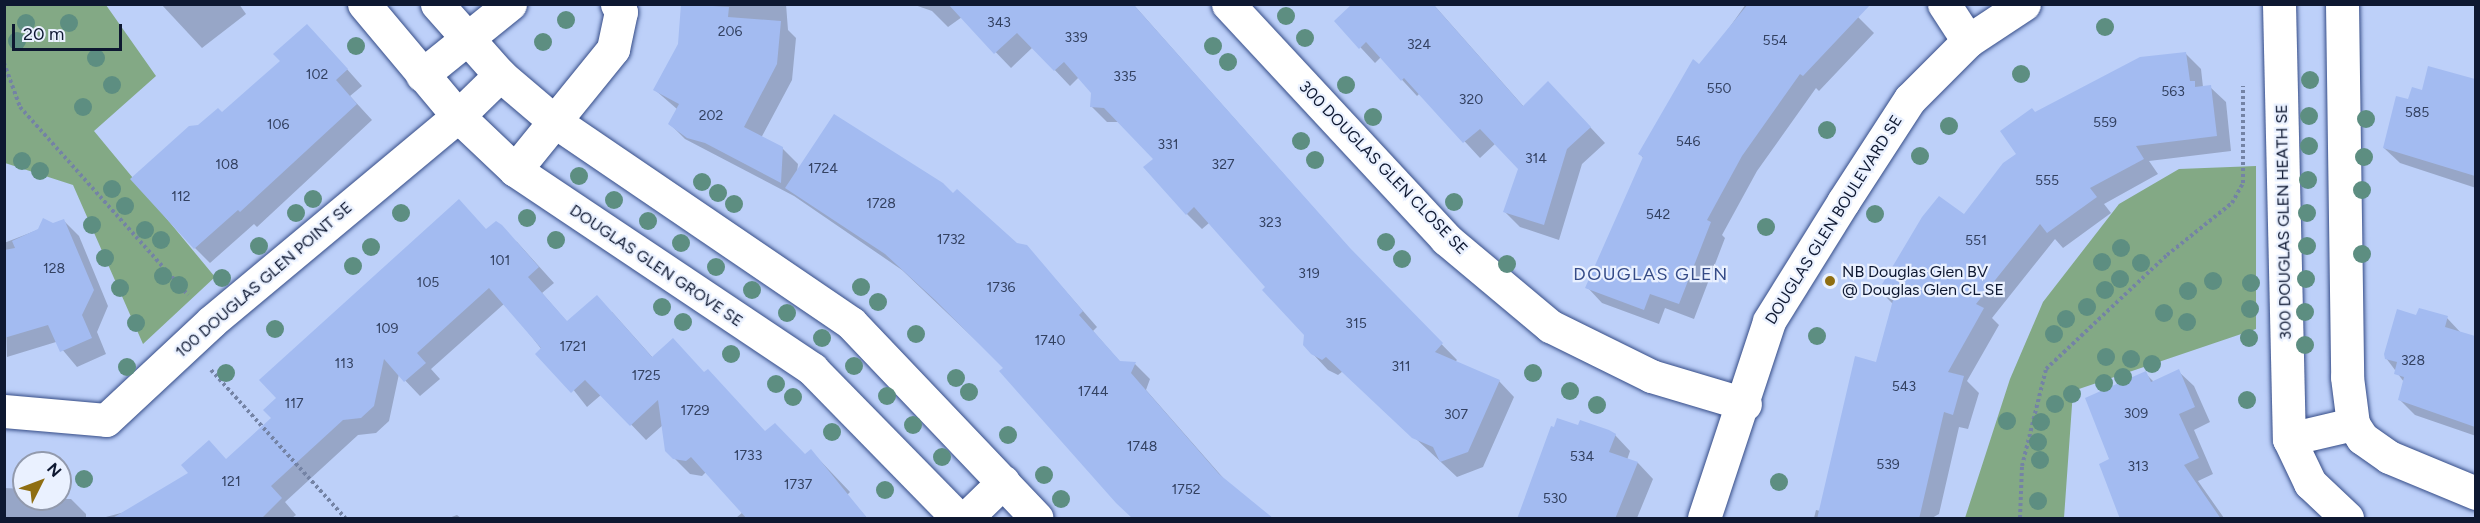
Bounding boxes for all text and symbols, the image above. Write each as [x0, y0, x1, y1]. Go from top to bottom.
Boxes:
scale bar [15, 12, 124, 50]
house number: 343 [987, 15, 1011, 31]
text: 20 m [23, 23, 64, 45]
house number: 206 [718, 24, 742, 40]
house number: 339 [1064, 30, 1088, 46]
house number: 554 [1763, 33, 1787, 49]
house number: 324 [1407, 37, 1431, 53]
house number: 102 [306, 67, 328, 83]
house number: 335 [1113, 69, 1137, 85]
street label: 300 DOUGLAS GLEN CLOSE SE [1295, 77, 1471, 259]
house number: 550 [1706, 81, 1732, 97]
house number: 563 [2161, 84, 2185, 100]
house number: 320 [1459, 92, 1483, 108]
street label: 300 DOUGLAS GLEN HEATH SE [2272, 104, 2296, 340]
house number: 585 [2405, 105, 2429, 121]
house number: 202 [699, 108, 723, 124]
street label: DOUGLAS GLEN BOULEVARD SE [1761, 112, 1907, 328]
house number: 559 [2093, 115, 2117, 131]
house number: 106 [267, 117, 289, 133]
house number: 546 [1676, 134, 1700, 150]
house number: 331 [1157, 137, 1179, 153]
house number: 314 [1525, 151, 1547, 167]
house number: 108 [215, 157, 239, 173]
house number: 327 [1212, 157, 1234, 173]
house number: 1724 [808, 161, 838, 177]
house number: 555 [2035, 173, 2059, 189]
house number: 112 [171, 189, 191, 205]
house number: 1728 [866, 196, 896, 212]
street label: 100 DOUGLAS GLEN POINT SE [172, 198, 356, 362]
street label: DOUGLAS GLEN GROVE SE [566, 201, 746, 331]
house number: 542 [1646, 207, 1670, 223]
house number: 323 [1258, 215, 1282, 231]
house number: 1732 [937, 232, 965, 248]
house number: 551 [1965, 233, 1987, 249]
house number: 101 [490, 253, 510, 269]
house number: 128 [43, 261, 65, 277]
place label: NB Douglas Glen BV @ Douglas Glen CL SE [1842, 262, 2004, 300]
district label: DOUGLAS GLEN [1573, 263, 1729, 285]
house number: 319 [1298, 266, 1320, 282]
marker: NB Douglas Glen BV @ Douglas Glen CL SE [1823, 274, 1837, 288]
house number: 105 [417, 275, 439, 291]
house number: 1736 [987, 280, 1015, 296]
house number: 315 [1345, 316, 1367, 332]
house number: 109 [376, 321, 398, 337]
house number: 1740 [1035, 333, 1065, 349]
house number: 1721 [560, 339, 586, 355]
house number: 328 [2401, 353, 2425, 369]
house number: 113 [334, 356, 354, 372]
house number: 311 [1391, 359, 1411, 375]
house number: 1725 [631, 368, 661, 384]
house number: 543 [1892, 379, 1916, 395]
house number: 1744 [1078, 384, 1108, 400]
house number: 117 [284, 396, 304, 412]
house number: 1729 [680, 403, 710, 419]
house number: 309 [2124, 406, 2148, 422]
house number: 307 [1444, 407, 1468, 423]
house number: 1748 [1127, 439, 1157, 455]
house number: 1733 [734, 448, 762, 464]
house number: 534 [1570, 449, 1594, 465]
north arrow [12, 451, 72, 511]
house number: 539 [1876, 457, 1900, 473]
text: N [43, 459, 65, 481]
house number: 313 [2127, 459, 2149, 475]
house number: 121 [221, 474, 241, 490]
house number: 1737 [784, 477, 812, 493]
house number: 1752 [1171, 482, 1201, 498]
house number: 530 [1543, 491, 1567, 507]

